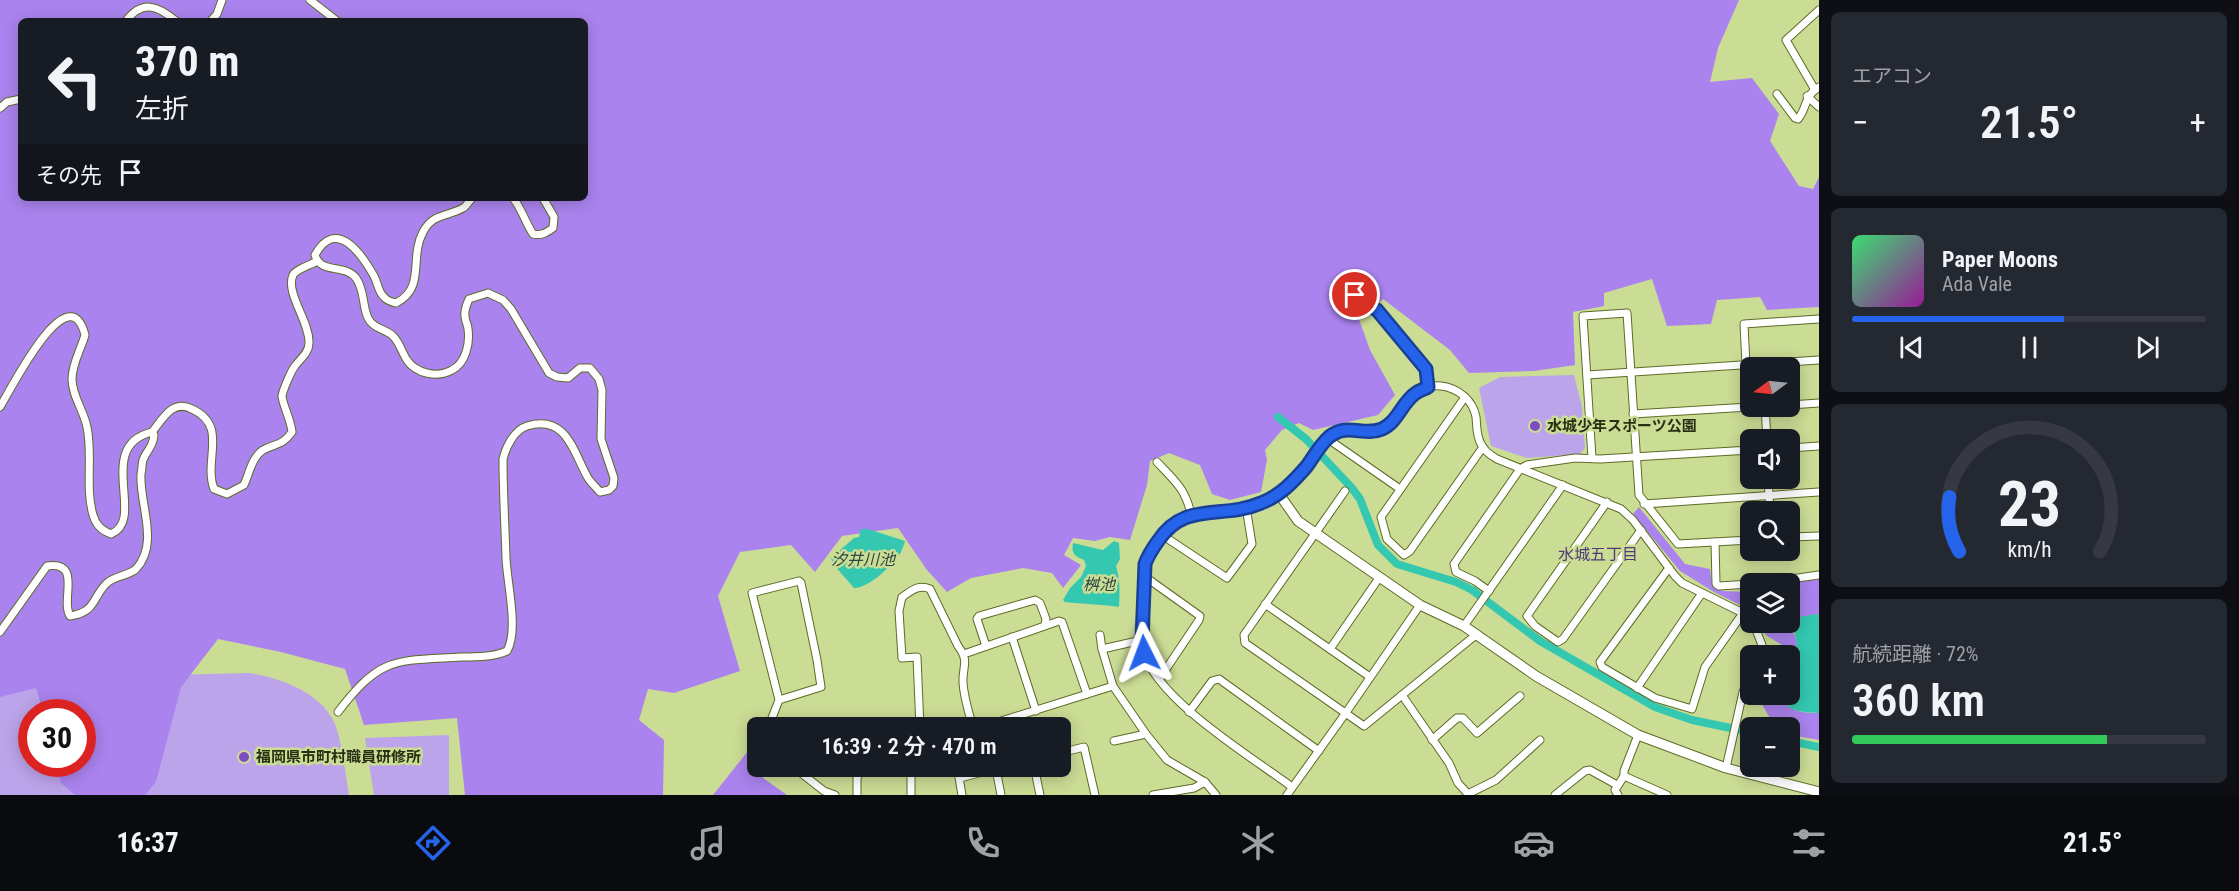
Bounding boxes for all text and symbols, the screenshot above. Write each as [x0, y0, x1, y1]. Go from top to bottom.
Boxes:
text: 370 m [135, 37, 240, 86]
icon: left [36, 42, 114, 120]
text: エアコン [1852, 64, 1932, 88]
text: 左折 [135, 93, 189, 125]
text: 21.5° [1980, 96, 2078, 149]
text: − [1852, 103, 1869, 142]
text: + [2190, 103, 2206, 142]
icon: arrive [114, 156, 147, 189]
text: その先 [36, 163, 102, 188]
text: Paper Moons [1942, 247, 2058, 272]
pin [1329, 269, 1380, 320]
text: Ada Vale [1942, 272, 2012, 296]
icon: arrive [1338, 278, 1371, 311]
icon: previous [1895, 331, 1928, 364]
icon: pause [2013, 331, 2046, 364]
icon: next [2131, 331, 2164, 364]
north arrow [1740, 357, 1800, 417]
map controls [1740, 357, 1800, 777]
place label: 水城少年スポーツ公園 [1547, 417, 1697, 435]
marker: 水城少年スポーツ公園 [1528, 419, 1542, 433]
button: sound [1740, 429, 1800, 489]
text: 23 [1997, 469, 2061, 542]
button: search [1740, 501, 1800, 561]
text: km/h [2007, 538, 2051, 563]
district label: 水城五丁目 [1558, 545, 1638, 564]
water label: 汐井川池 [831, 550, 897, 569]
button: layers [1740, 573, 1800, 633]
water label: 桝池 [1083, 575, 1117, 594]
position arrow [1112, 621, 1176, 685]
text: 航続距離 · 72% [1852, 642, 1978, 666]
button: + [1740, 645, 1800, 705]
text: 360 km [1852, 674, 1985, 727]
speed limit sign: 30 [18, 699, 96, 777]
button: − [1740, 717, 1800, 777]
text: 16:39 · 2 分 · 470 m [821, 734, 997, 759]
place label: 福岡県市町村職員研修所 [255, 748, 421, 766]
marker: 福岡県市町村職員研修所 [237, 750, 251, 764]
icon: directions [412, 822, 454, 864]
icon: music [687, 822, 729, 864]
icon: phone [962, 822, 1004, 864]
icon: climate [1237, 822, 1279, 864]
icon: car [1513, 822, 1555, 864]
icon: filters [1788, 822, 1830, 864]
text: 16:37 [117, 827, 179, 859]
text: 21.5° [2063, 827, 2122, 859]

